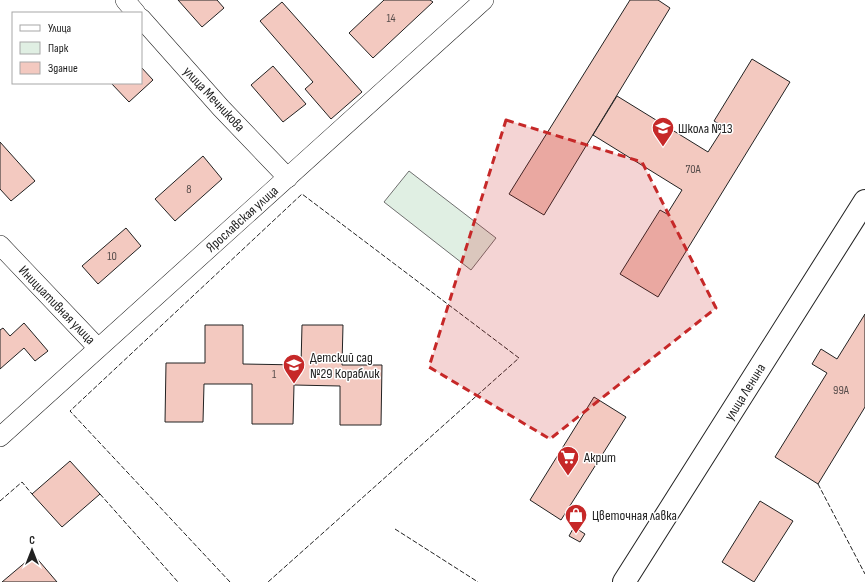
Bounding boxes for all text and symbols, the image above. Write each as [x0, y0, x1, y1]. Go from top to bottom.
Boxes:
house number: 14 [386, 11, 396, 26]
legend [12, 12, 142, 84]
text: Улица [48, 21, 72, 36]
text: Парк [48, 41, 69, 56]
text: Здание [48, 61, 78, 76]
street label: улица Мечникова [179, 63, 249, 135]
school or university icon: Школа №13 [650, 115, 676, 148]
place label: Школа №13 [678, 120, 733, 137]
house number: 70А [685, 162, 701, 177]
house number: 8 [186, 182, 192, 197]
street label: Ярославская улица [202, 182, 282, 256]
house number: 10 [107, 249, 117, 264]
street label: Инициативная улица [15, 262, 99, 348]
place label: Детский сад №29 Кораблик [310, 349, 380, 382]
school or university icon: Детский сад №29 Кораблик [281, 352, 307, 385]
street label: улица Ленина [721, 360, 769, 424]
house number: 1 [272, 367, 277, 382]
house number: 99А [833, 383, 850, 398]
supermarket icon: Акрит [555, 444, 581, 477]
place label: Акрит [583, 449, 616, 466]
shop icon: Цветочная лавка [563, 502, 589, 535]
place label: Цветочная лавка [592, 507, 677, 524]
north arrow [12, 530, 52, 570]
text: С [29, 534, 35, 547]

